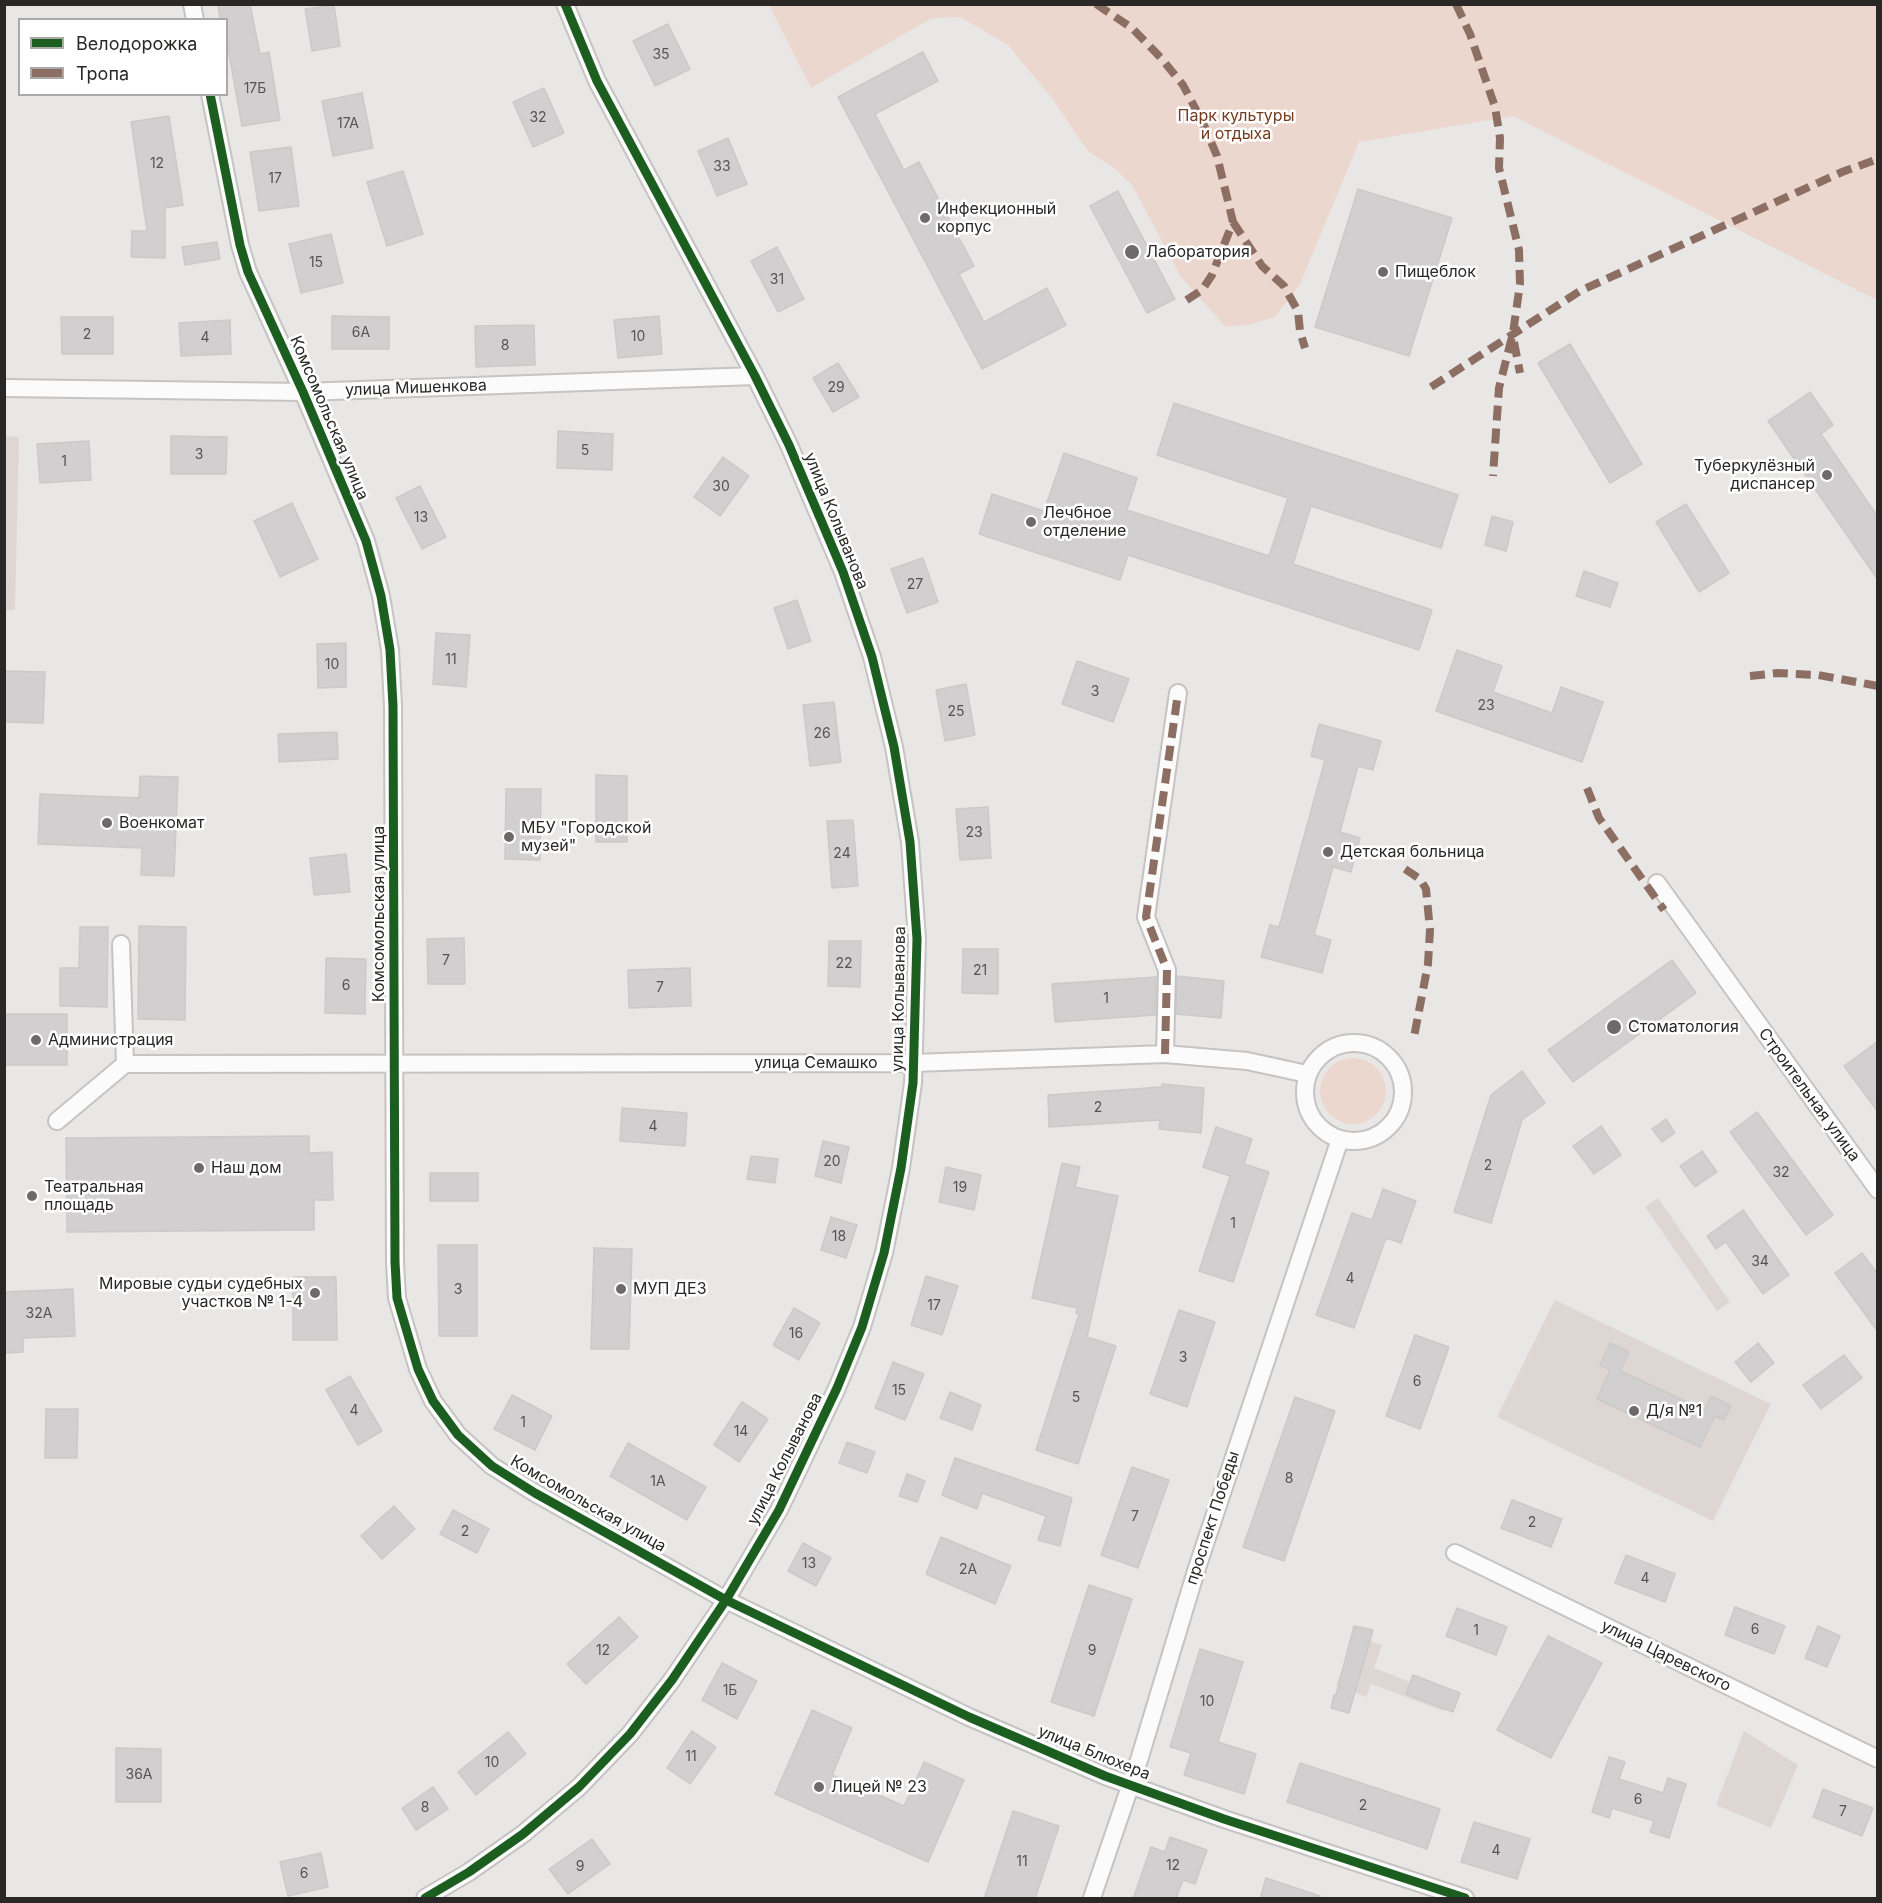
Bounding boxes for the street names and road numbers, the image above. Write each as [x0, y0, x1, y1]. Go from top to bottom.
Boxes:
street label: Комсомольская улица [286, 333, 372, 503]
street label: улица Мишенкова [345, 376, 487, 400]
street label: улица Колыванова [800, 450, 872, 592]
street label: Комсомольская улица [369, 826, 389, 1002]
street label: улица Колыванова [888, 926, 910, 1072]
street label: Строительная улица [1754, 1025, 1864, 1165]
street label: улица Семашко [754, 1053, 878, 1073]
street label: улица Колыванова [743, 1390, 827, 1528]
street label: проспект Победы [1182, 1449, 1244, 1587]
street label: Комсомольская улица [507, 1452, 669, 1556]
street label: улица Царевского [1598, 1616, 1734, 1696]
street label: улица Блюхера [1035, 1722, 1153, 1784]

